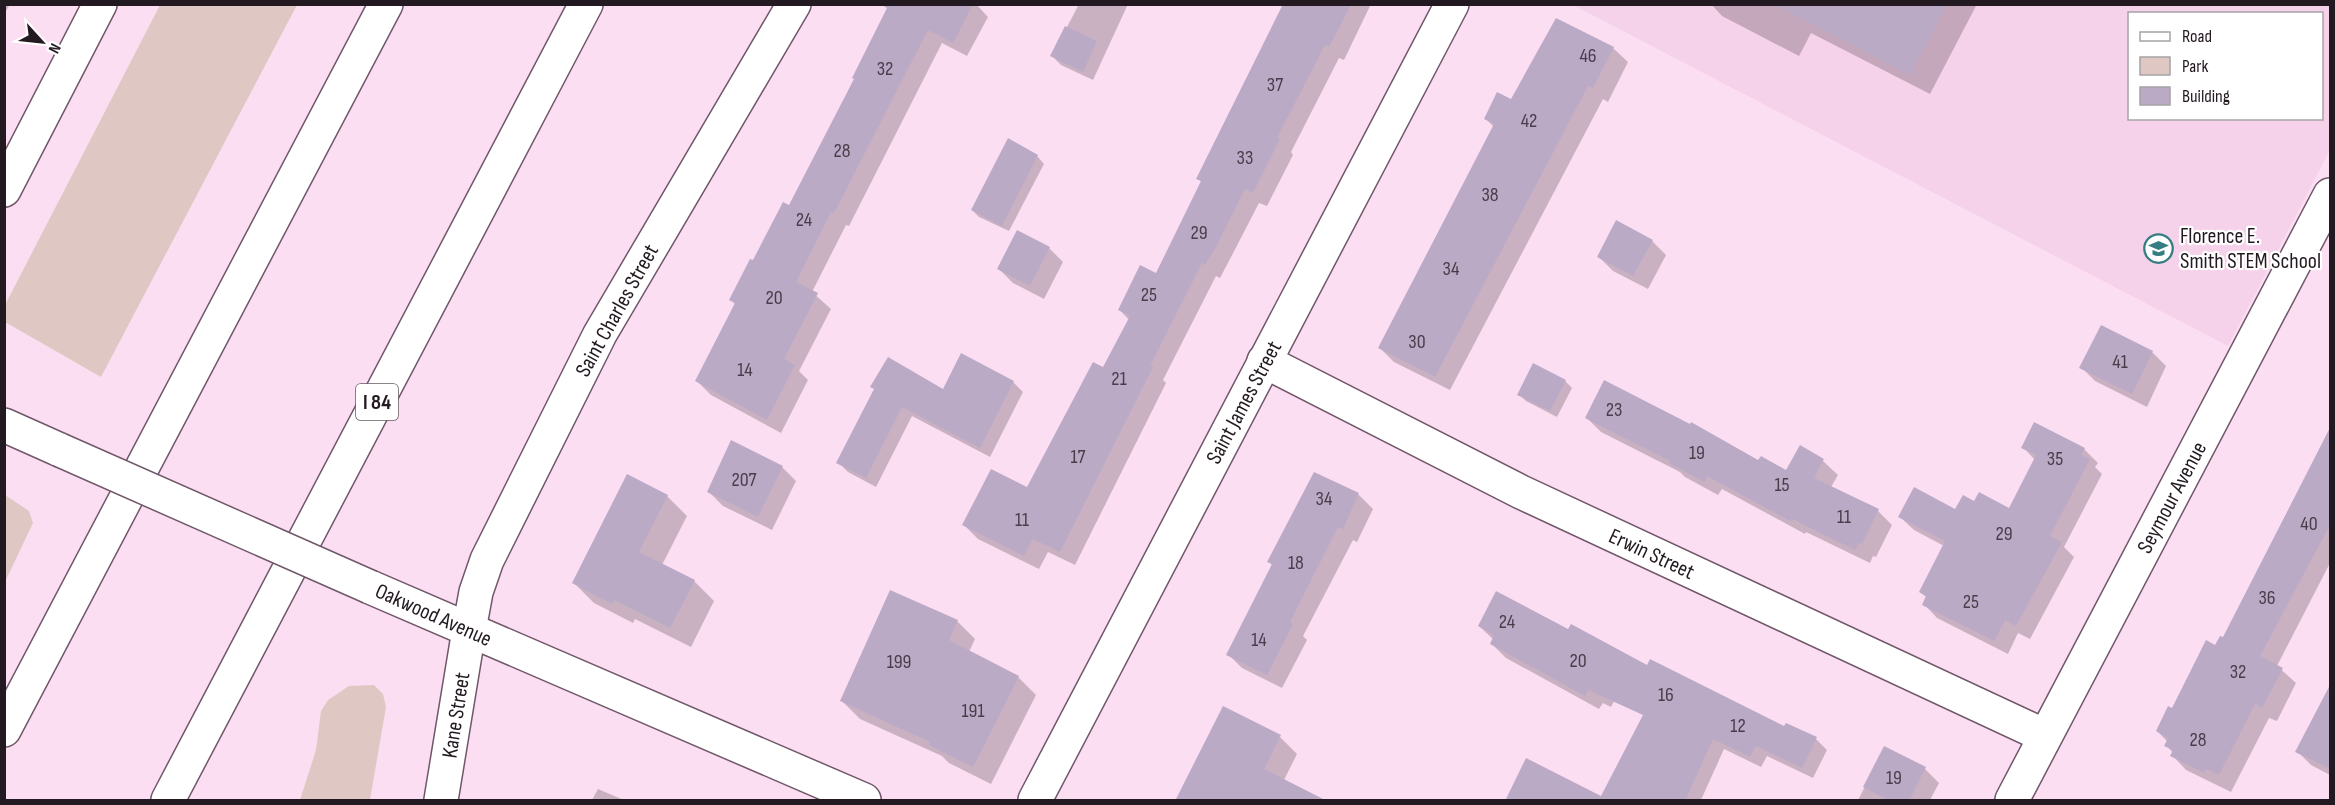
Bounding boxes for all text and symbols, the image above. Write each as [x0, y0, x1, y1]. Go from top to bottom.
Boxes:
north arrow [12, 12, 72, 72]
legend [2128, 12, 2323, 120]
text: Road [2182, 26, 2212, 47]
text: N [44, 40, 64, 56]
house number: 46 [1579, 44, 1597, 68]
text: Park [2182, 56, 2208, 77]
house number: 32 [877, 57, 893, 81]
house number: 37 [1267, 73, 1283, 97]
text: Building [2182, 86, 2230, 107]
house number: 42 [1521, 109, 1537, 133]
house number: 28 [834, 139, 851, 163]
house number: 33 [1237, 146, 1253, 170]
house number: 38 [1481, 183, 1499, 207]
house number: 24 [796, 208, 812, 232]
house number: 29 [1190, 221, 1208, 245]
place label: Florence E. Smith STEM School [2180, 223, 2321, 275]
school or university icon: Florence E. Smith STEM School [2143, 232, 2175, 264]
street label: Saint Charles Street [570, 239, 665, 382]
house number: 34 [1443, 257, 1459, 281]
house number: 25 [1141, 283, 1157, 307]
house number: 20 [765, 286, 783, 310]
house number: 30 [1408, 330, 1426, 354]
street label: Saint James Street [1201, 336, 1288, 469]
house number: 41 [2112, 350, 2128, 374]
house number: 14 [737, 358, 753, 382]
house number: 21 [1111, 367, 1127, 391]
road number: I 84 [356, 384, 398, 420]
house number: 23 [1606, 398, 1622, 422]
street label: Seymour Avenue [2132, 437, 2213, 558]
house number: 19 [1689, 441, 1705, 465]
house number: 17 [1071, 445, 1085, 469]
house number: 35 [2047, 447, 2063, 471]
house number: 207 [731, 468, 757, 492]
house number: 15 [1774, 473, 1790, 497]
house number: 34 [1316, 487, 1332, 511]
house number: 11 [1837, 505, 1851, 529]
house number: 11 [1015, 508, 1029, 532]
house number: 40 [2300, 512, 2318, 536]
house number: 29 [1995, 522, 2013, 546]
street label: Erwin Street [1604, 523, 1699, 586]
house number: 18 [1288, 551, 1304, 575]
street label: Oakwood Avenue [371, 578, 496, 653]
house number: 36 [2258, 586, 2276, 610]
house number: 25 [1963, 590, 1979, 614]
house number: 24 [1499, 610, 1515, 634]
house number: 14 [1251, 628, 1267, 652]
house number: 20 [1569, 649, 1587, 673]
house number: 199 [887, 650, 911, 674]
house number: 32 [2230, 660, 2246, 684]
street label: Kane Street [436, 670, 477, 760]
house number: 16 [1658, 683, 1674, 707]
house number: 191 [962, 699, 984, 723]
house number: 12 [1730, 714, 1746, 738]
house number: 28 [2190, 728, 2207, 752]
house number: 19 [1886, 766, 1902, 790]

